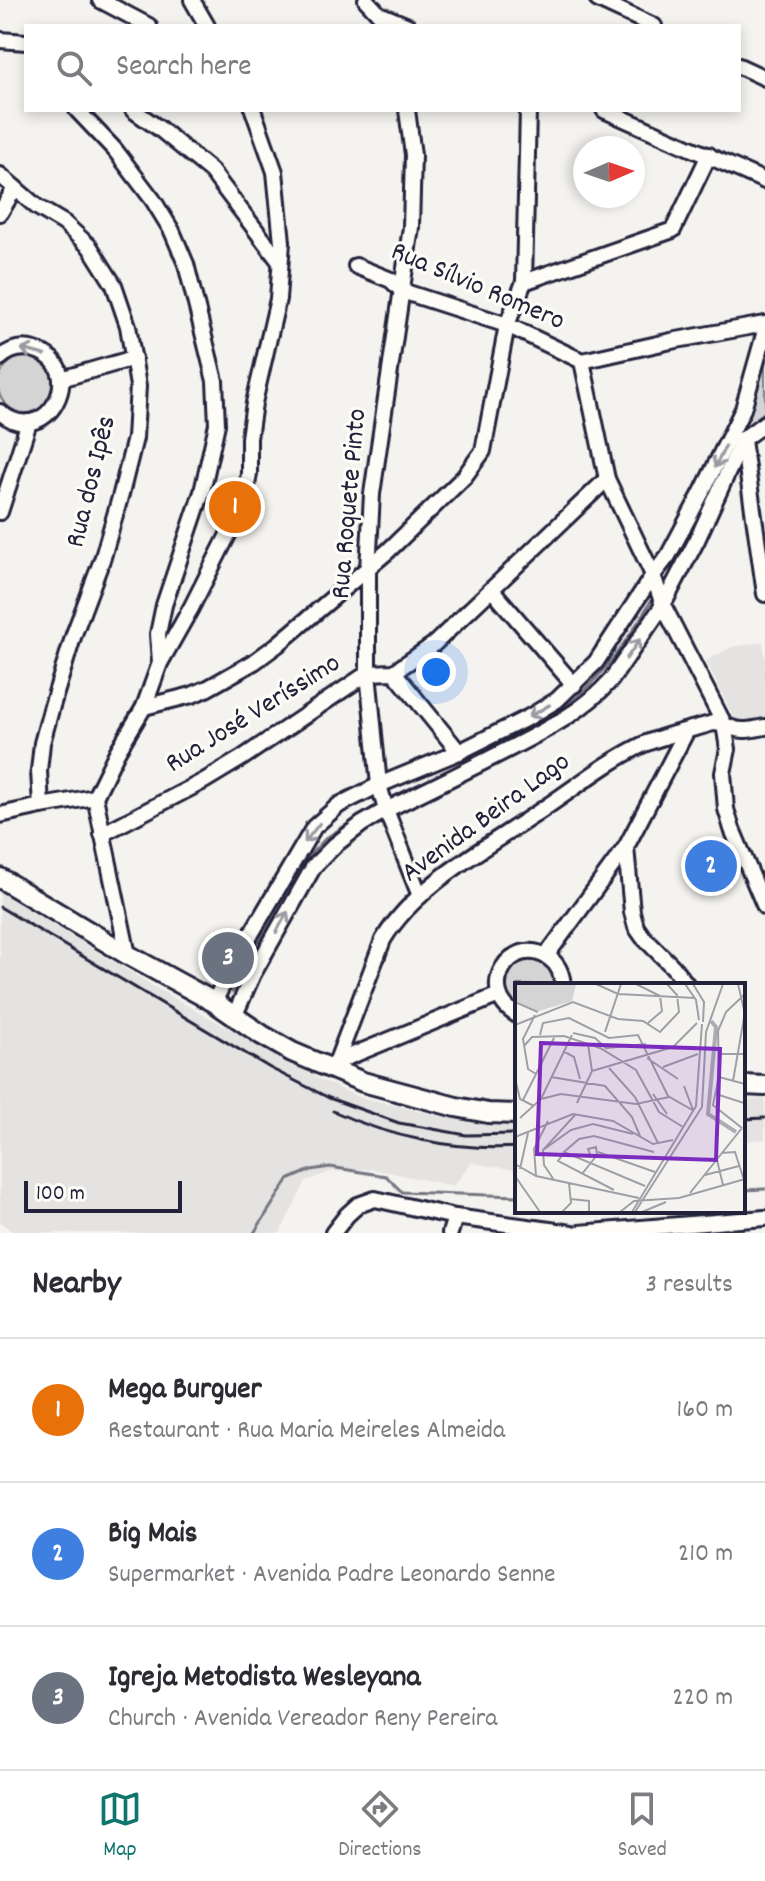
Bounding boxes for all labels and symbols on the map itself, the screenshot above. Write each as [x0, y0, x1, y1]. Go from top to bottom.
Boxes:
north arrow [573, 136, 645, 208]
street label: Rua Sílvio Romero [384, 233, 570, 343]
one-way arrow [21, 343, 46, 358]
street label: Rua Roquete Pinto [323, 407, 379, 601]
street label: Rua dos Ipês [57, 412, 129, 552]
one-way arrow [711, 444, 727, 468]
pin: 1 [209, 477, 261, 537]
one-way arrow [625, 638, 641, 660]
street label: Rua José Veríssimo [159, 645, 349, 785]
your location [416, 652, 456, 692]
one-way arrow [528, 703, 551, 719]
street label: Avenida Beira Lago [394, 744, 580, 894]
one-way arrow [303, 822, 320, 843]
pin: 2 [685, 836, 737, 896]
one-way arrow [275, 911, 290, 935]
pin: 3 [202, 928, 254, 988]
inset map [515, 983, 745, 1213]
scale bar [24, 1177, 182, 1213]

